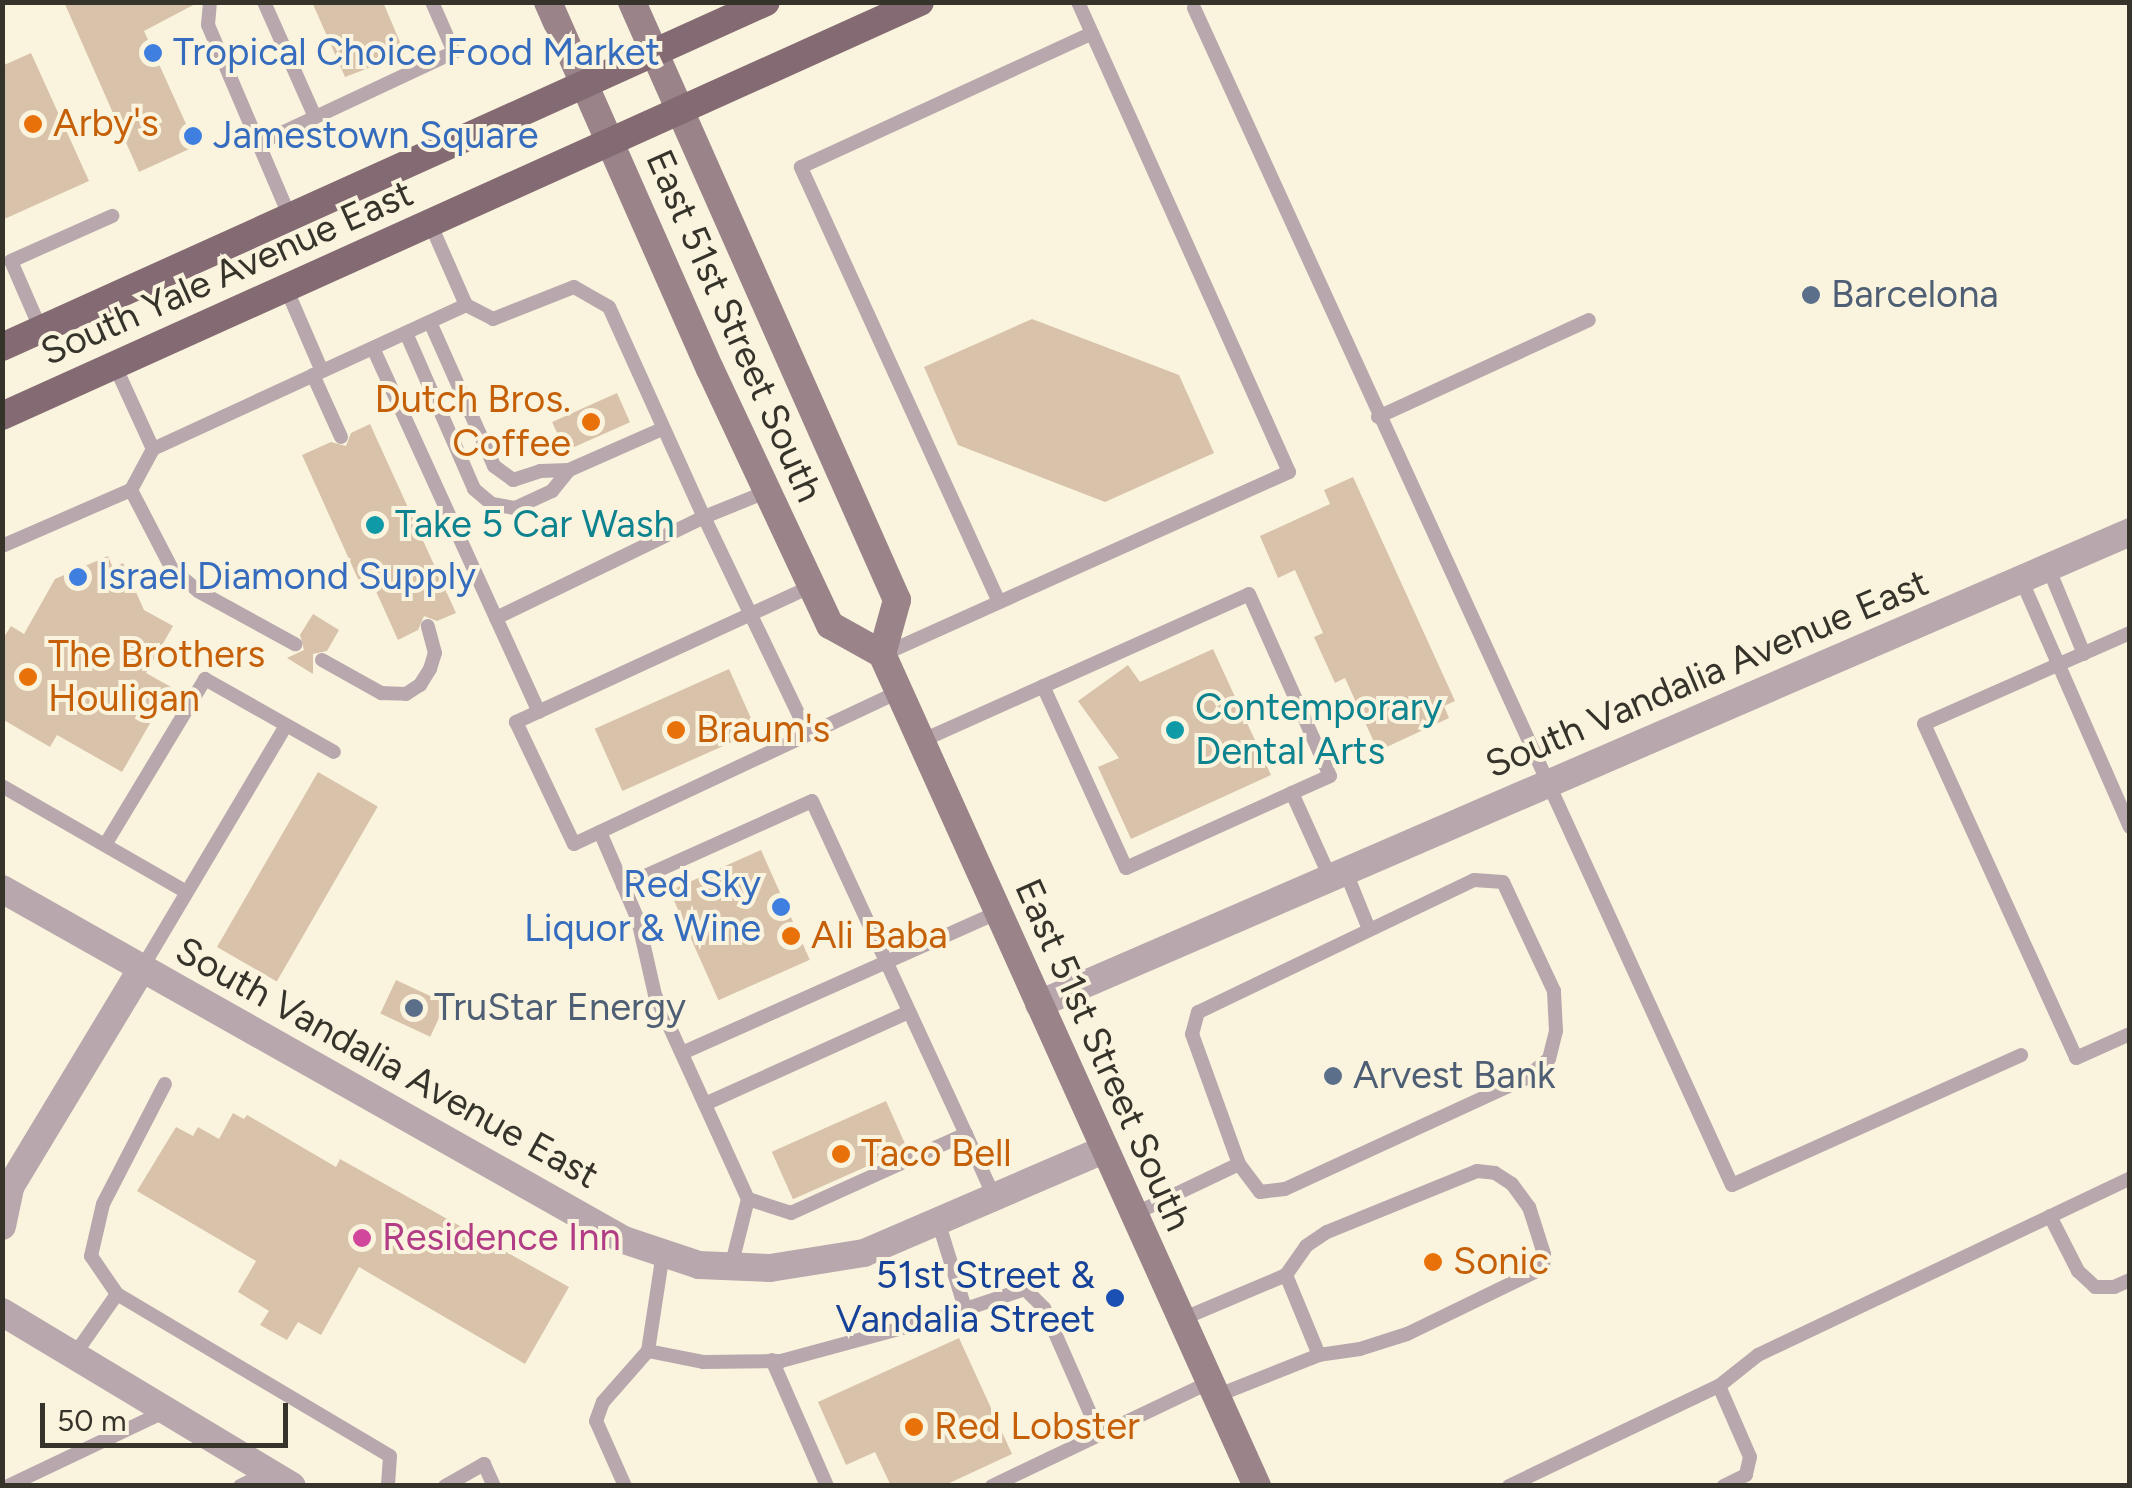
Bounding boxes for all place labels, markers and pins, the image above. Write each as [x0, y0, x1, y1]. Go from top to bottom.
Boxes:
place label: Tropical Choice Food Market [173, 30, 660, 76]
marker: Tropical Choice Food Market [142, 42, 164, 64]
place label: Arby's [53, 101, 159, 147]
marker: Arby's [22, 113, 44, 135]
place label: Jamestown Square [213, 113, 538, 159]
marker: Jamestown Square [182, 125, 204, 147]
place label: Barcelona [1831, 272, 1999, 318]
marker: Barcelona [1800, 284, 1822, 306]
place label: Dutch Bros. Coffee [375, 377, 571, 466]
marker: Dutch Bros. Coffee [580, 411, 602, 433]
place label: Take 5 Car Wash [395, 502, 675, 548]
marker: Take 5 Car Wash [364, 514, 386, 536]
place label: Israel Diamond Supply [98, 554, 476, 600]
marker: Israel Diamond Supply [67, 566, 89, 588]
place label: The Brothers Houligan [48, 632, 265, 722]
marker: The Brothers Houligan [17, 666, 39, 688]
place label: Contemporary Dental Arts [1195, 685, 1443, 774]
place label: Braum's [696, 707, 830, 753]
marker: Braum's [665, 719, 687, 741]
marker: Contemporary Dental Arts [1164, 719, 1186, 741]
place label: Red Sky Liquor & Wine [524, 862, 761, 952]
marker: Red Sky Liquor & Wine [770, 896, 792, 918]
place label: Ali Baba [811, 913, 948, 959]
marker: Ali Baba [780, 925, 802, 947]
place label: TruStar Energy [434, 985, 686, 1031]
marker: TruStar Energy [403, 997, 425, 1019]
place label: Arvest Bank [1353, 1053, 1555, 1099]
marker: Arvest Bank [1322, 1065, 1344, 1087]
place label: Taco Bell [861, 1131, 1012, 1177]
marker: Taco Bell [830, 1143, 852, 1165]
place label: Residence Inn [382, 1215, 621, 1261]
marker: Residence Inn [351, 1227, 373, 1249]
place label: Sonic [1453, 1239, 1549, 1285]
marker: Sonic [1422, 1251, 1444, 1273]
place label: 51st Street & Vandalia Street [836, 1253, 1095, 1342]
marker: 51st Street & Vandalia Street [1104, 1287, 1126, 1309]
place label: Red Lobster [934, 1404, 1140, 1450]
marker: Red Lobster [903, 1416, 925, 1438]

